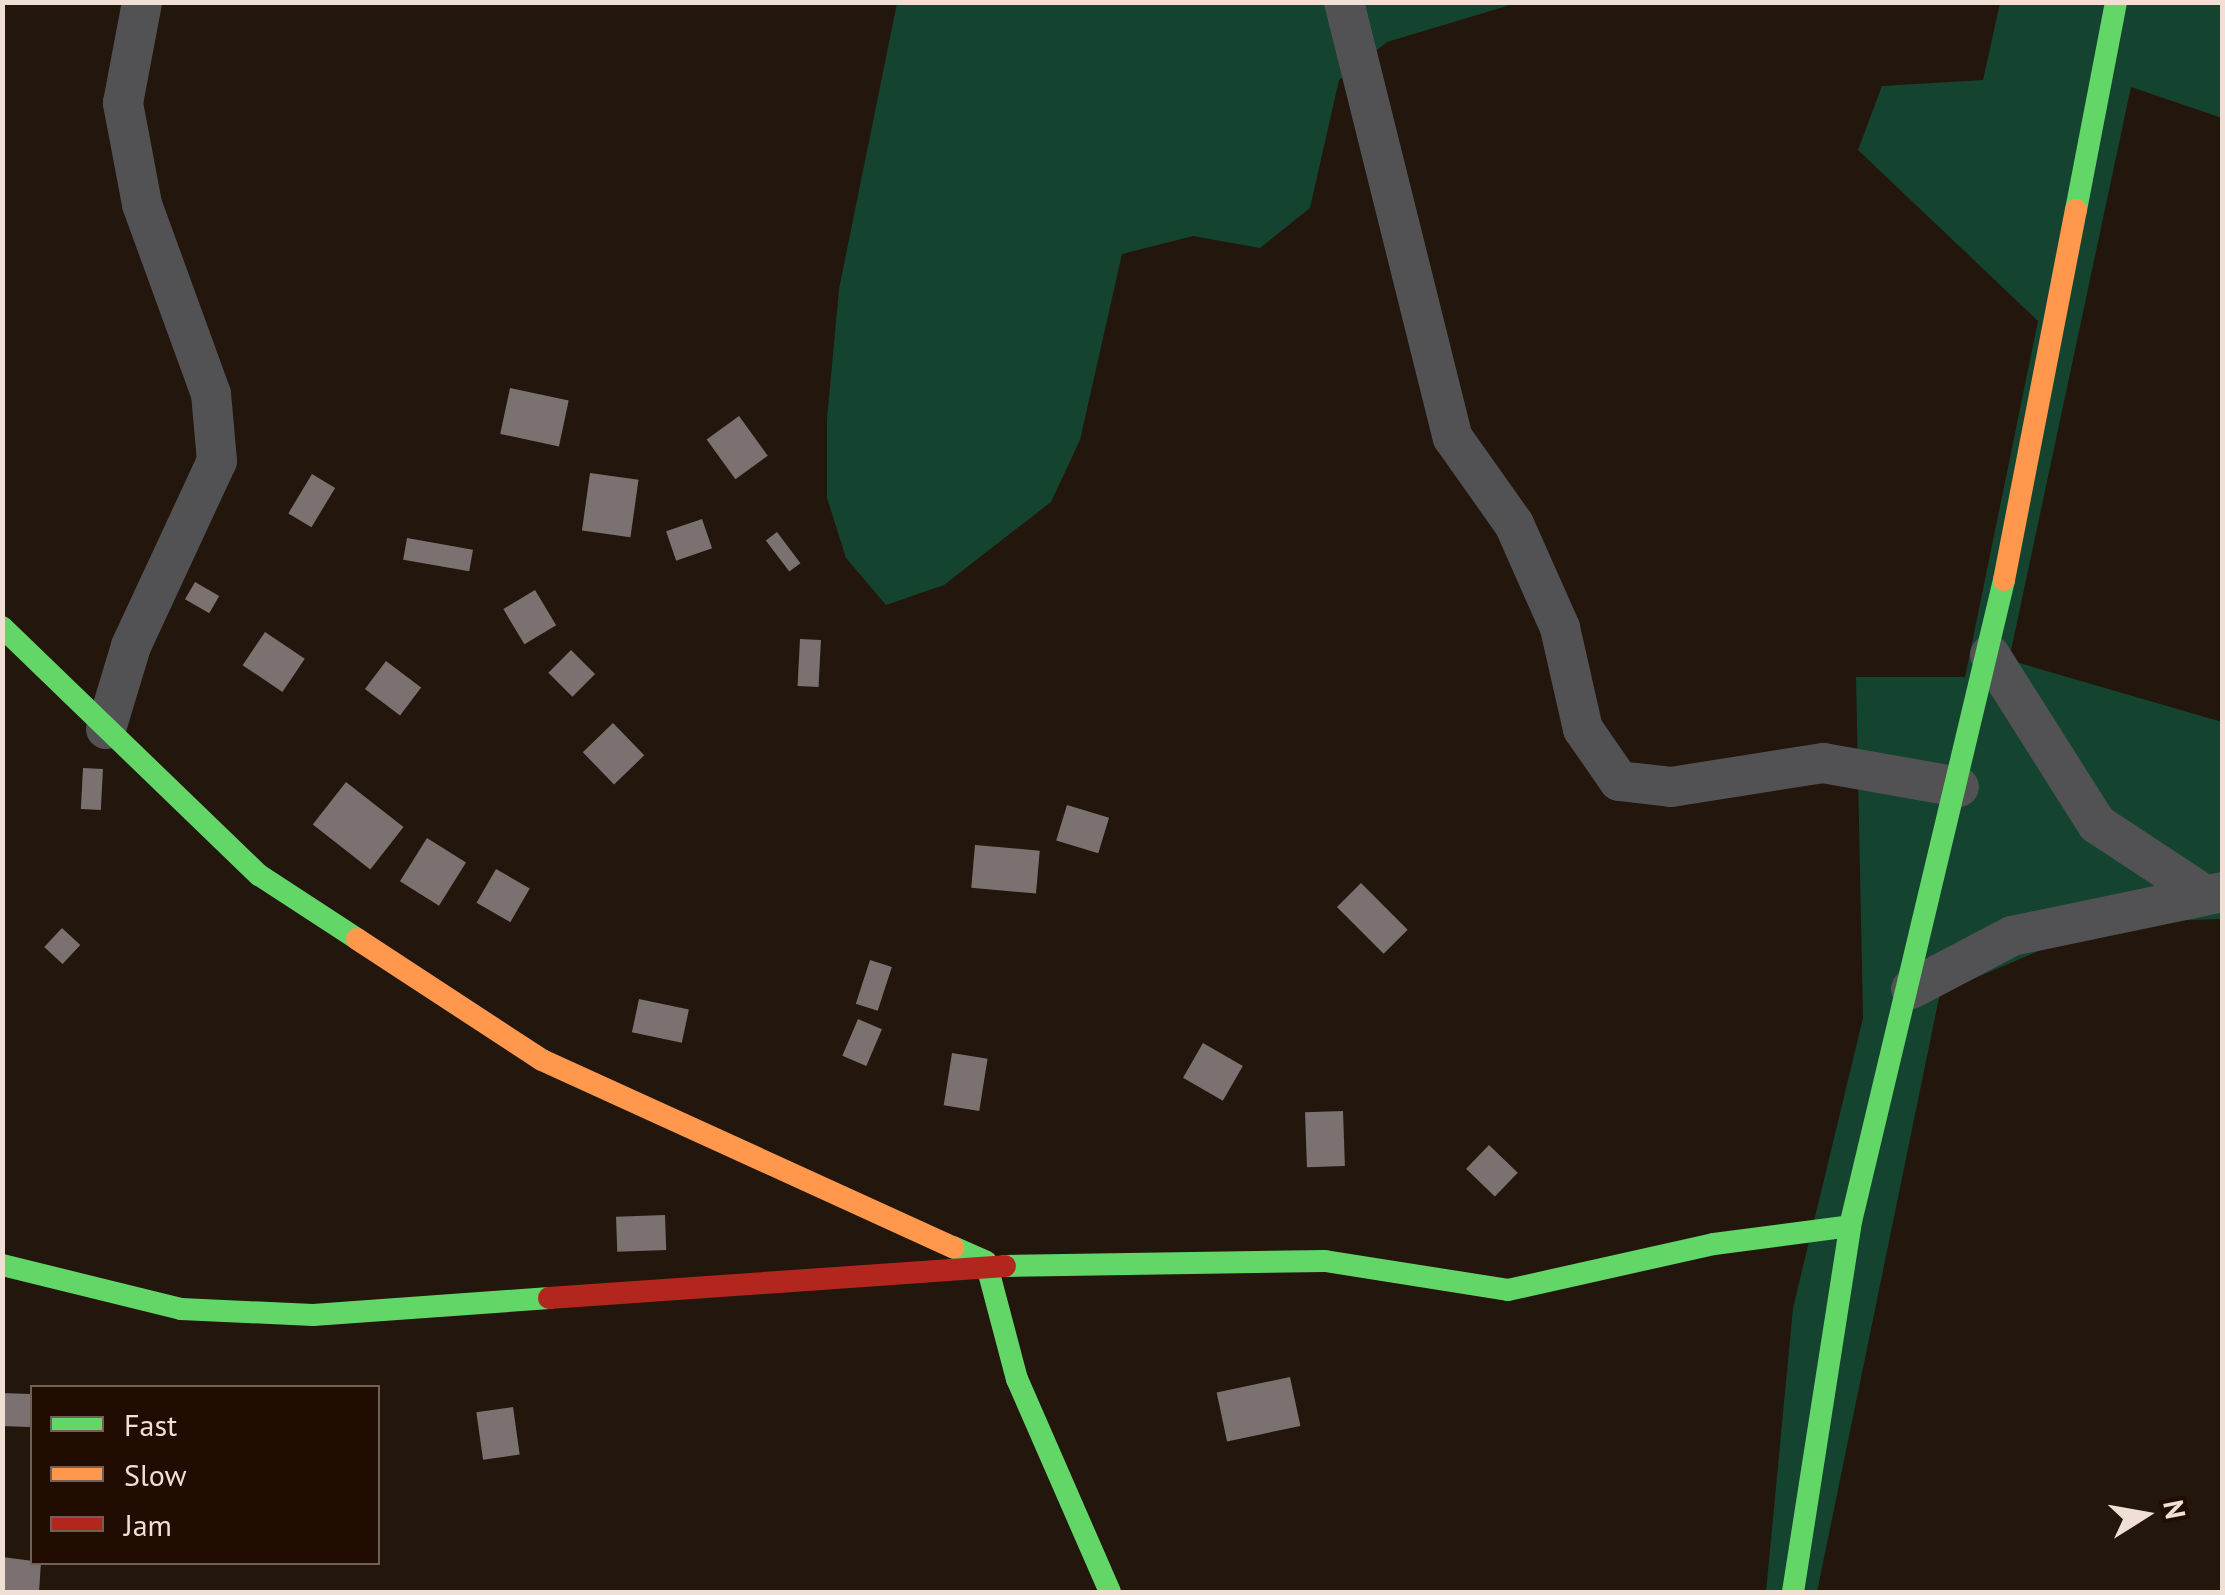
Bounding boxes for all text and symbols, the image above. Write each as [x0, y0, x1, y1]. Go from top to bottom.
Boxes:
legend [30, 1385, 380, 1565]
text: Fast [124, 1405, 177, 1444]
text: Slow [124, 1455, 187, 1494]
north arrow [2095, 1465, 2195, 1565]
text: N [2155, 1497, 2195, 1522]
text: Jam [124, 1505, 172, 1544]

